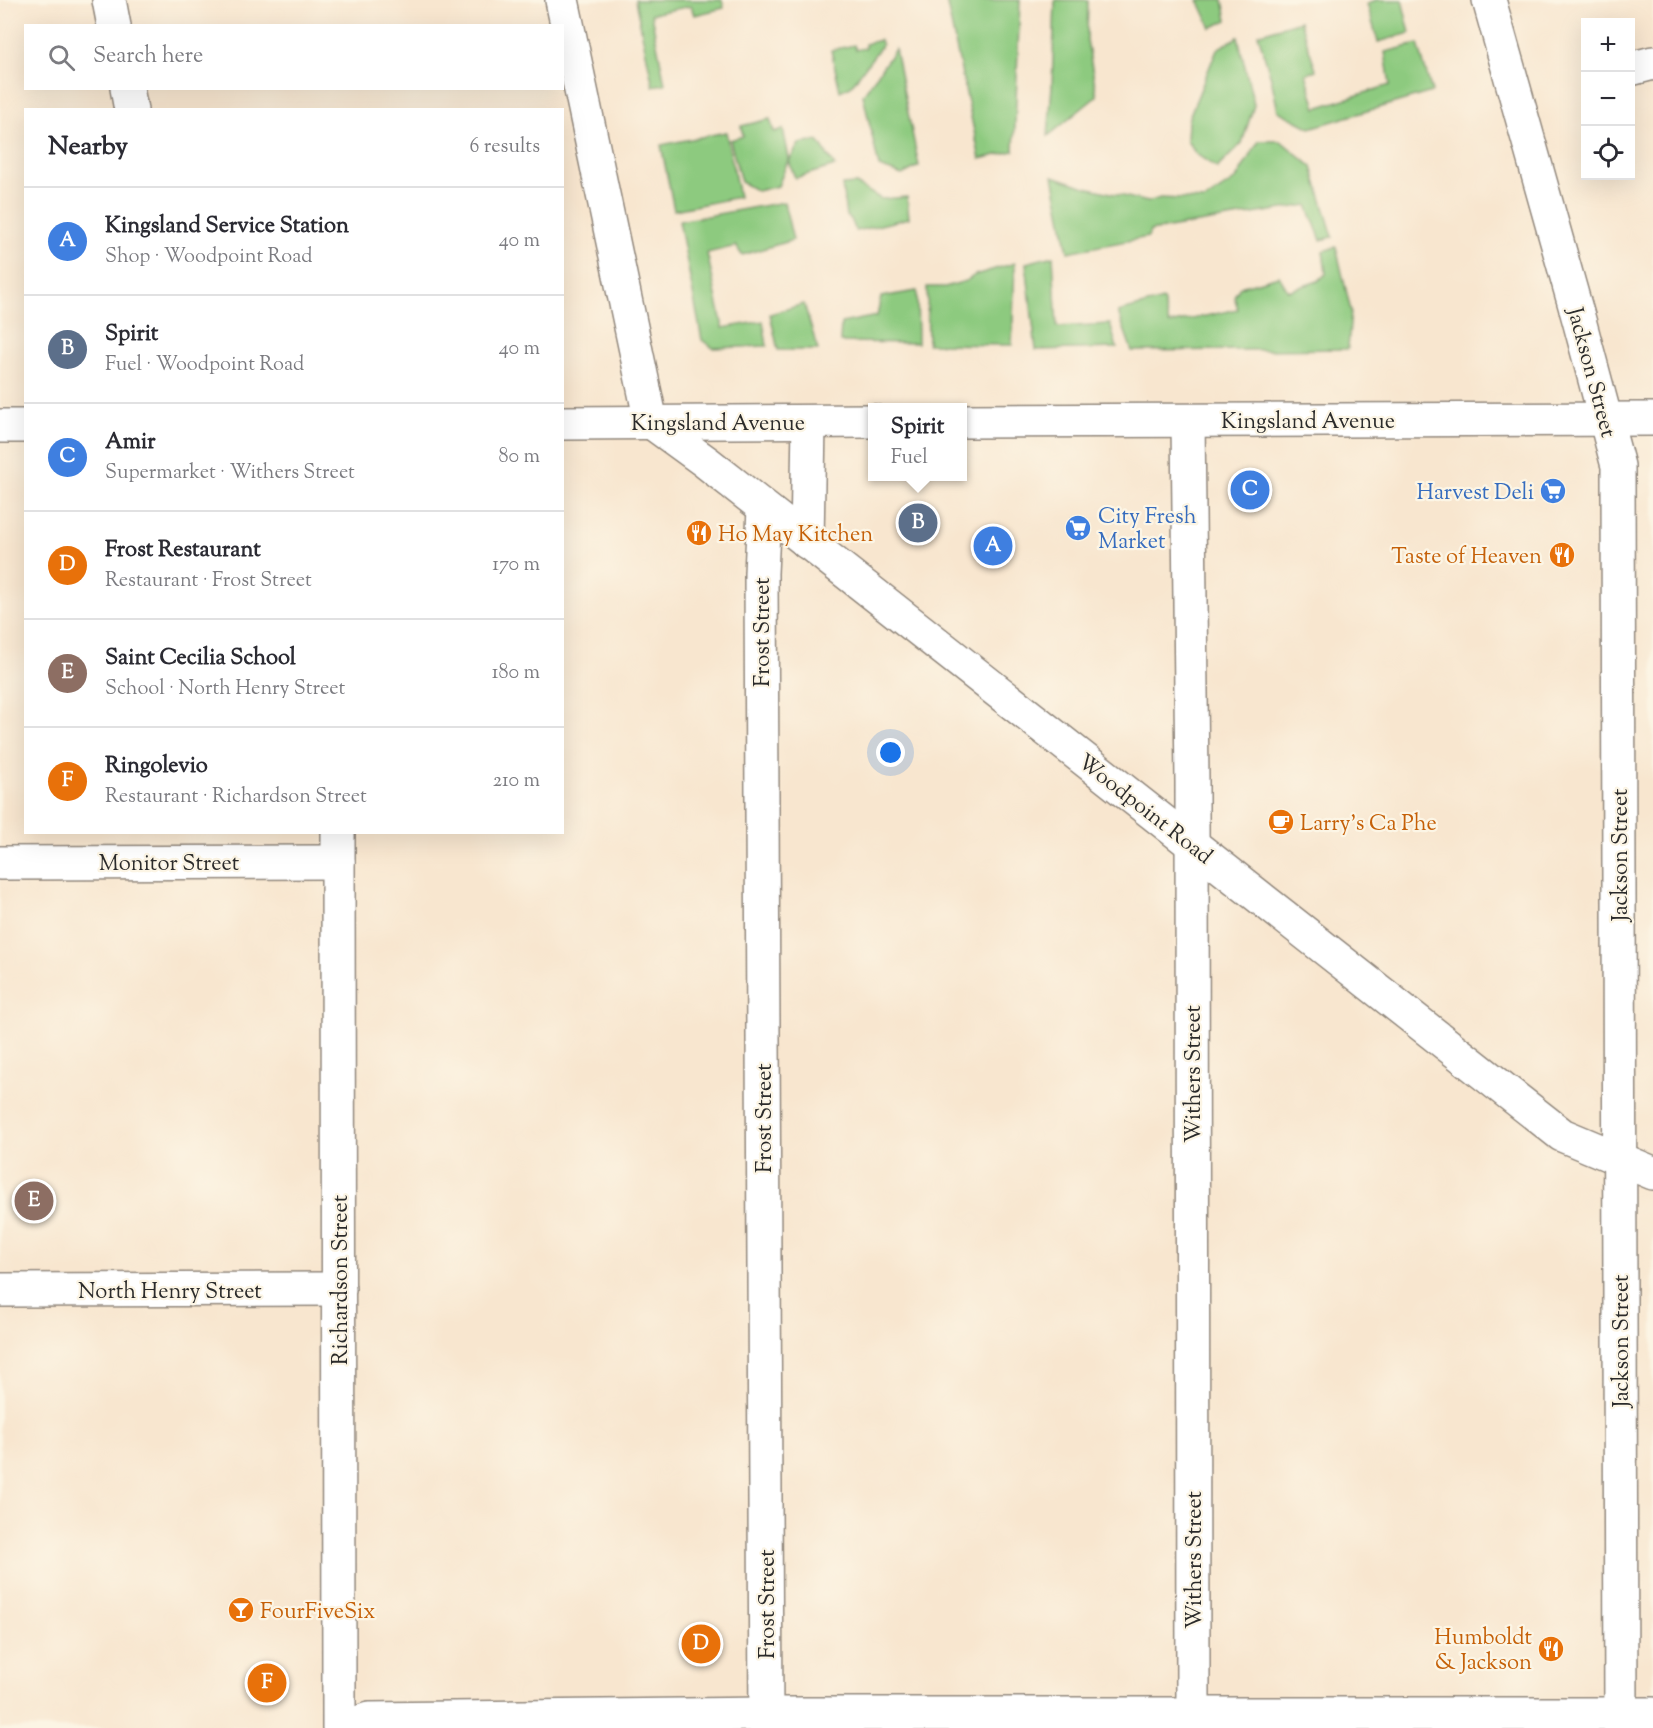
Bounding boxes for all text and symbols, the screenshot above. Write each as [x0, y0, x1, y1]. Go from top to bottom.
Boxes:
map controls [1581, 18, 1635, 180]
button: + [1581, 18, 1635, 72]
search box [24, 24, 564, 90]
icon: search [45, 41, 78, 74]
text: Search here [93, 41, 203, 73]
button: − [1581, 72, 1635, 126]
button: locate [1581, 126, 1635, 180]
text: Nearby [48, 129, 128, 166]
text: 6 results [470, 133, 540, 162]
text: Kingsland Service Station [105, 211, 349, 243]
text: A [59, 227, 76, 256]
text: 40 m [499, 227, 540, 256]
text: Shop · Woodpoint Road [105, 243, 313, 272]
street label: Jackson Street [1557, 303, 1623, 442]
text: Spirit [105, 319, 158, 351]
text: B [61, 335, 74, 364]
text: 40 m [499, 335, 540, 364]
text: Fuel · Woodpoint Road [105, 351, 304, 380]
popup [868, 403, 967, 481]
street label: Kingsland Avenue [1221, 407, 1395, 439]
street label: Kingsland Avenue [631, 409, 805, 441]
text: Spirit [891, 412, 944, 444]
text: Amir [105, 427, 155, 459]
text: C [59, 443, 76, 472]
text: 80 m [499, 443, 540, 472]
text: Fuel [891, 444, 928, 473]
text: Supermarket · Withers Street [105, 459, 355, 488]
pin: C [1230, 468, 1270, 512]
supermarket icon: Harvest Deli [1538, 476, 1568, 506]
place label: Harvest Deli [1417, 478, 1534, 510]
pin: B [898, 500, 938, 546]
place label: City Fresh Market [1098, 502, 1197, 559]
supermarket icon: City Fresh Market [1063, 513, 1093, 543]
restaurant icon: Ho May Kitchen [684, 518, 714, 548]
place label: Ho May Kitchen [718, 520, 873, 552]
pin: A [974, 524, 1012, 568]
text: Frost Restaurant [105, 535, 261, 567]
restaurant icon: Taste of Heaven [1547, 540, 1577, 570]
place label: Taste of Heaven [1391, 542, 1542, 574]
text: D [60, 551, 75, 580]
text: 170 m [492, 551, 540, 580]
text: Restaurant · Frost Street [105, 567, 312, 596]
street label: Frost Street [748, 577, 780, 687]
text: Saint Cecilia School [105, 643, 296, 675]
text: E [61, 659, 74, 688]
text: 180 m [492, 659, 540, 688]
text: School · North Henry Street [105, 675, 345, 704]
your location [876, 738, 905, 767]
street label: Woodpoint Road [1070, 747, 1218, 873]
text: Ringolevio [105, 751, 208, 783]
text: F [62, 767, 73, 796]
text: 210 m [493, 767, 540, 796]
text: Restaurant · Richardson Street [105, 783, 367, 812]
street label: Jackson Street [1606, 788, 1638, 923]
cafe icon: Larry's Ca Phe [1266, 807, 1296, 837]
place label: Larry's Ca Phe [1300, 809, 1437, 841]
street label: Monitor Street [99, 849, 240, 881]
street label: Withers Street [1179, 1004, 1211, 1143]
street label: Frost Street [750, 1063, 782, 1173]
pin: E [15, 1178, 54, 1224]
street label: Richardson Street [326, 1194, 358, 1365]
street label: Jackson Street [1607, 1274, 1639, 1409]
street label: North Henry Street [78, 1277, 262, 1309]
street label: Withers Street [1180, 1490, 1212, 1629]
street label: Frost Street [753, 1549, 785, 1659]
bar icon: FourFiveSix [226, 1595, 256, 1625]
place label: FourFiveSix [260, 1597, 375, 1629]
pin: D [682, 1622, 720, 1666]
place label: Humboldt & Jackson [1434, 1623, 1532, 1680]
restaurant icon: Humboldt & Jackson [1536, 1634, 1566, 1664]
pin: F [248, 1660, 286, 1706]

